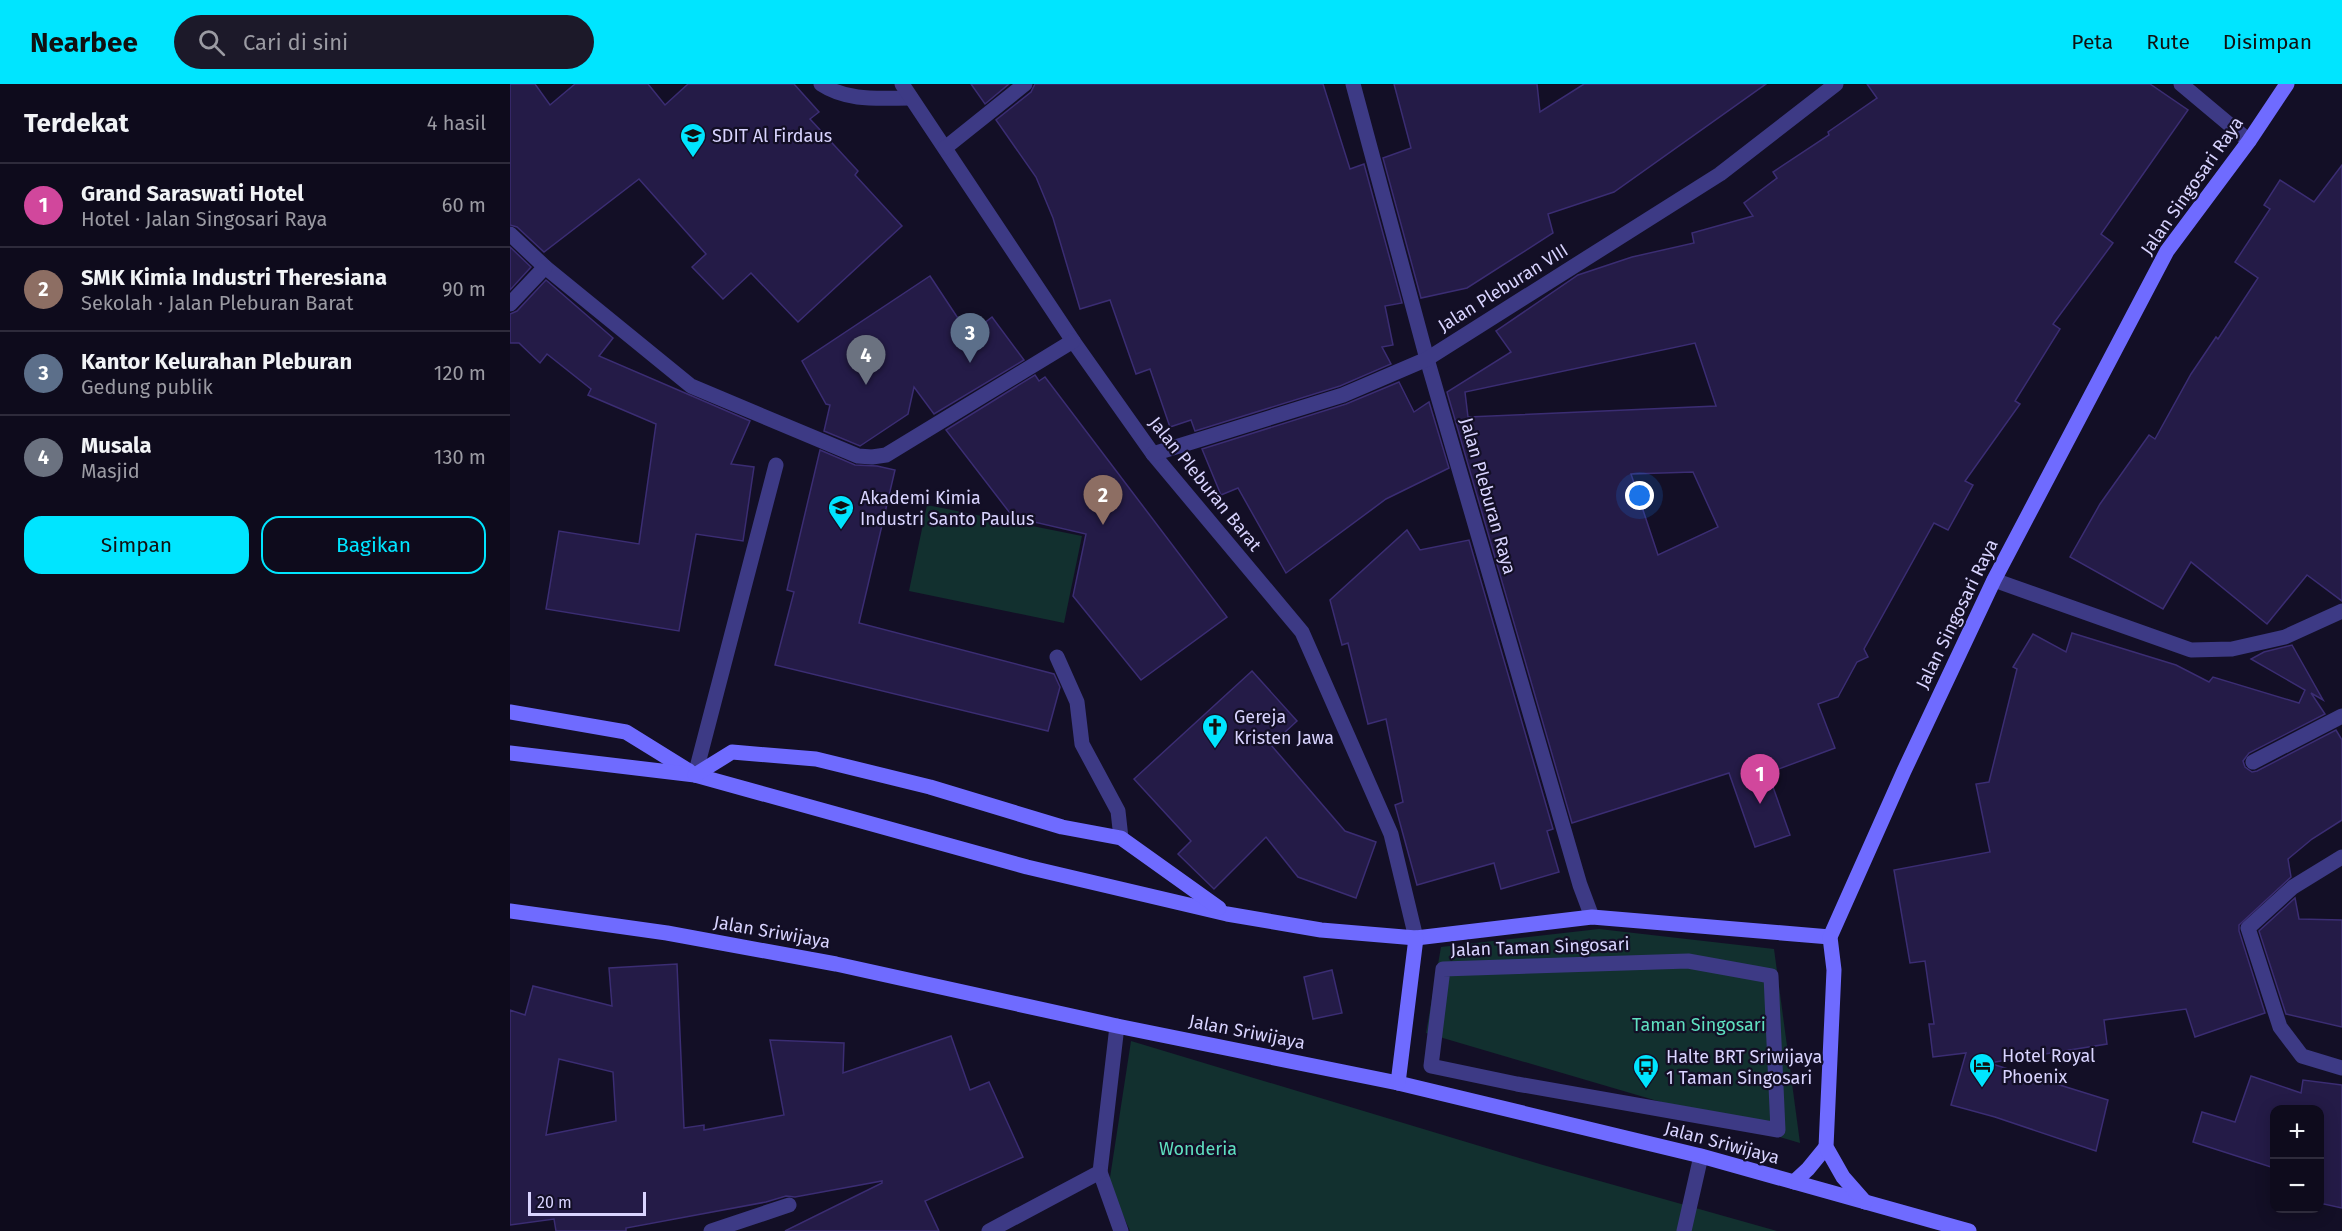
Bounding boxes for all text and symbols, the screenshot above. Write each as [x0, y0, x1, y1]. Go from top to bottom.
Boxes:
search box [174, 15, 594, 69]
text: Nearbee [30, 26, 138, 59]
icon: search [195, 26, 228, 59]
text: Cari di sini [243, 29, 348, 56]
text: Peta [2071, 29, 2113, 55]
text: Rute [2146, 29, 2190, 55]
text: Disimpan [2223, 29, 2312, 55]
text: Terdekat [24, 108, 129, 139]
text: 4 hasil [427, 111, 486, 135]
street label: Jalan Singosari Raya [2136, 113, 2248, 259]
school or university icon: SDIT Al Firdaus [678, 121, 708, 159]
place label: SDIT Al Firdaus [712, 125, 832, 147]
text: Grand Saraswati Hotel [81, 180, 304, 207]
text: 1 [39, 193, 48, 217]
text: 60 m [442, 193, 486, 217]
text: Hotel · Jalan Singosari Raya [81, 207, 327, 231]
street label: Jalan Pleburan VIII [1434, 239, 1572, 337]
text: SMK Kimia Industri Theresiana [81, 264, 387, 291]
text: 2 [38, 277, 49, 301]
text: 90 m [442, 277, 486, 301]
text: Sekolah · Jalan Pleburan Barat [81, 291, 353, 315]
pin: 3 [950, 314, 990, 363]
pin: 4 [846, 336, 886, 385]
text: Kantor Kelurahan Pleburan [81, 348, 352, 375]
text: 3 [38, 361, 49, 385]
text: 120 m [434, 361, 486, 385]
text: Gedung publik [81, 375, 213, 399]
street label: Jalan Pleburan Barat [1144, 412, 1266, 556]
street label: Jalan Pleburan Raya [1455, 415, 1521, 577]
text: Musala [81, 432, 152, 459]
text: 4 [38, 445, 49, 469]
text: 130 m [434, 445, 486, 469]
text: Masjid [81, 459, 140, 483]
pin: 2 [1084, 476, 1122, 525]
your location [1625, 481, 1654, 510]
place label: Akademi Kimia Industri Santo Paulus [860, 487, 1034, 530]
school or university icon: Akademi Kimia Industri Santo Paulus [826, 493, 856, 531]
button: Simpan [24, 516, 249, 574]
button: Bagikan [261, 516, 486, 574]
street label: Jalan Singosari Raya [1911, 536, 2003, 692]
place label: Gereja Kristen Jawa [1234, 706, 1334, 749]
church icon: Gereja Kristen Jawa [1200, 712, 1230, 750]
pin: 1 [1740, 754, 1780, 804]
street label: Jalan Sriwijaya [712, 911, 832, 953]
street label: Jalan Taman Singosari [1450, 933, 1630, 961]
street label: Jalan Sriwijaya [1187, 1010, 1307, 1054]
park label: Taman Singosari [1632, 1014, 1766, 1036]
place label: Hotel Royal Phoenix [2002, 1045, 2095, 1088]
place label: Halte BRT Sriwijaya 1 Taman Singosari [1666, 1046, 1822, 1089]
hotel icon: Hotel Royal Phoenix [1967, 1051, 1997, 1089]
bus stop icon: Halte BRT Sriwijaya 1 Taman Singosari [1631, 1052, 1661, 1090]
map controls [2270, 1105, 2324, 1213]
button: + [2270, 1105, 2324, 1159]
street label: Jalan Sriwijaya [1662, 1117, 1782, 1169]
park label: Wonderia [1159, 1138, 1237, 1160]
button: − [2270, 1159, 2324, 1213]
scale bar [528, 1189, 646, 1216]
text: 20 m [537, 1193, 572, 1212]

